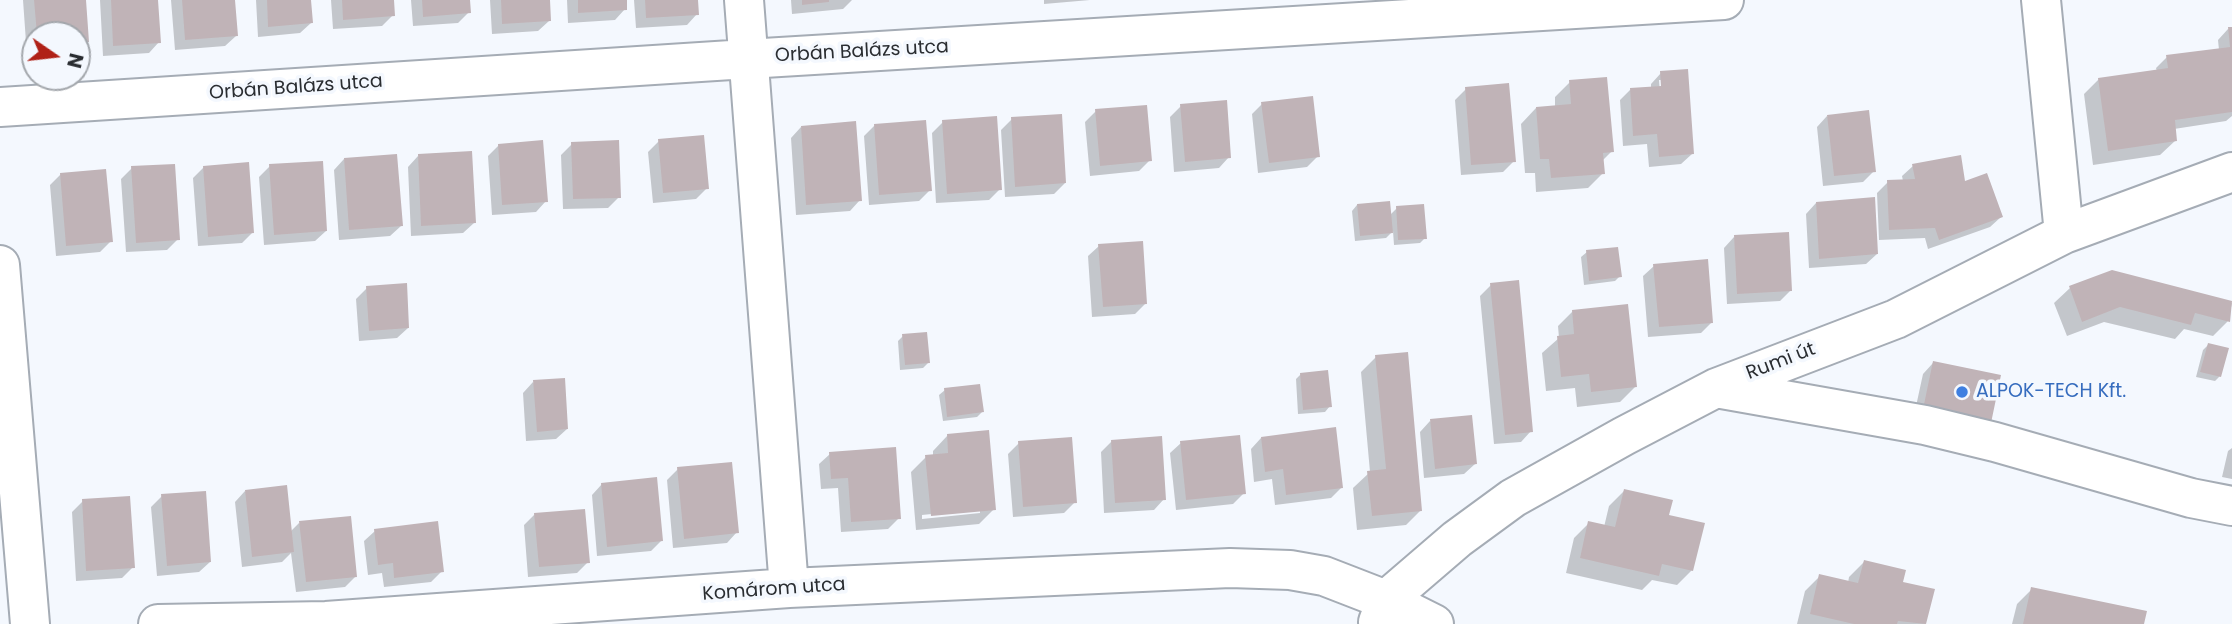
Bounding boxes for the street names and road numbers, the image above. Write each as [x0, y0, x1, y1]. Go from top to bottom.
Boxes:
street label: Orbán Balázs utca [775, 36, 949, 68]
street label: Orbán Balázs utca [208, 71, 384, 105]
street label: Rumi út [1743, 338, 1819, 386]
street label: Komárom utca [702, 574, 846, 606]

